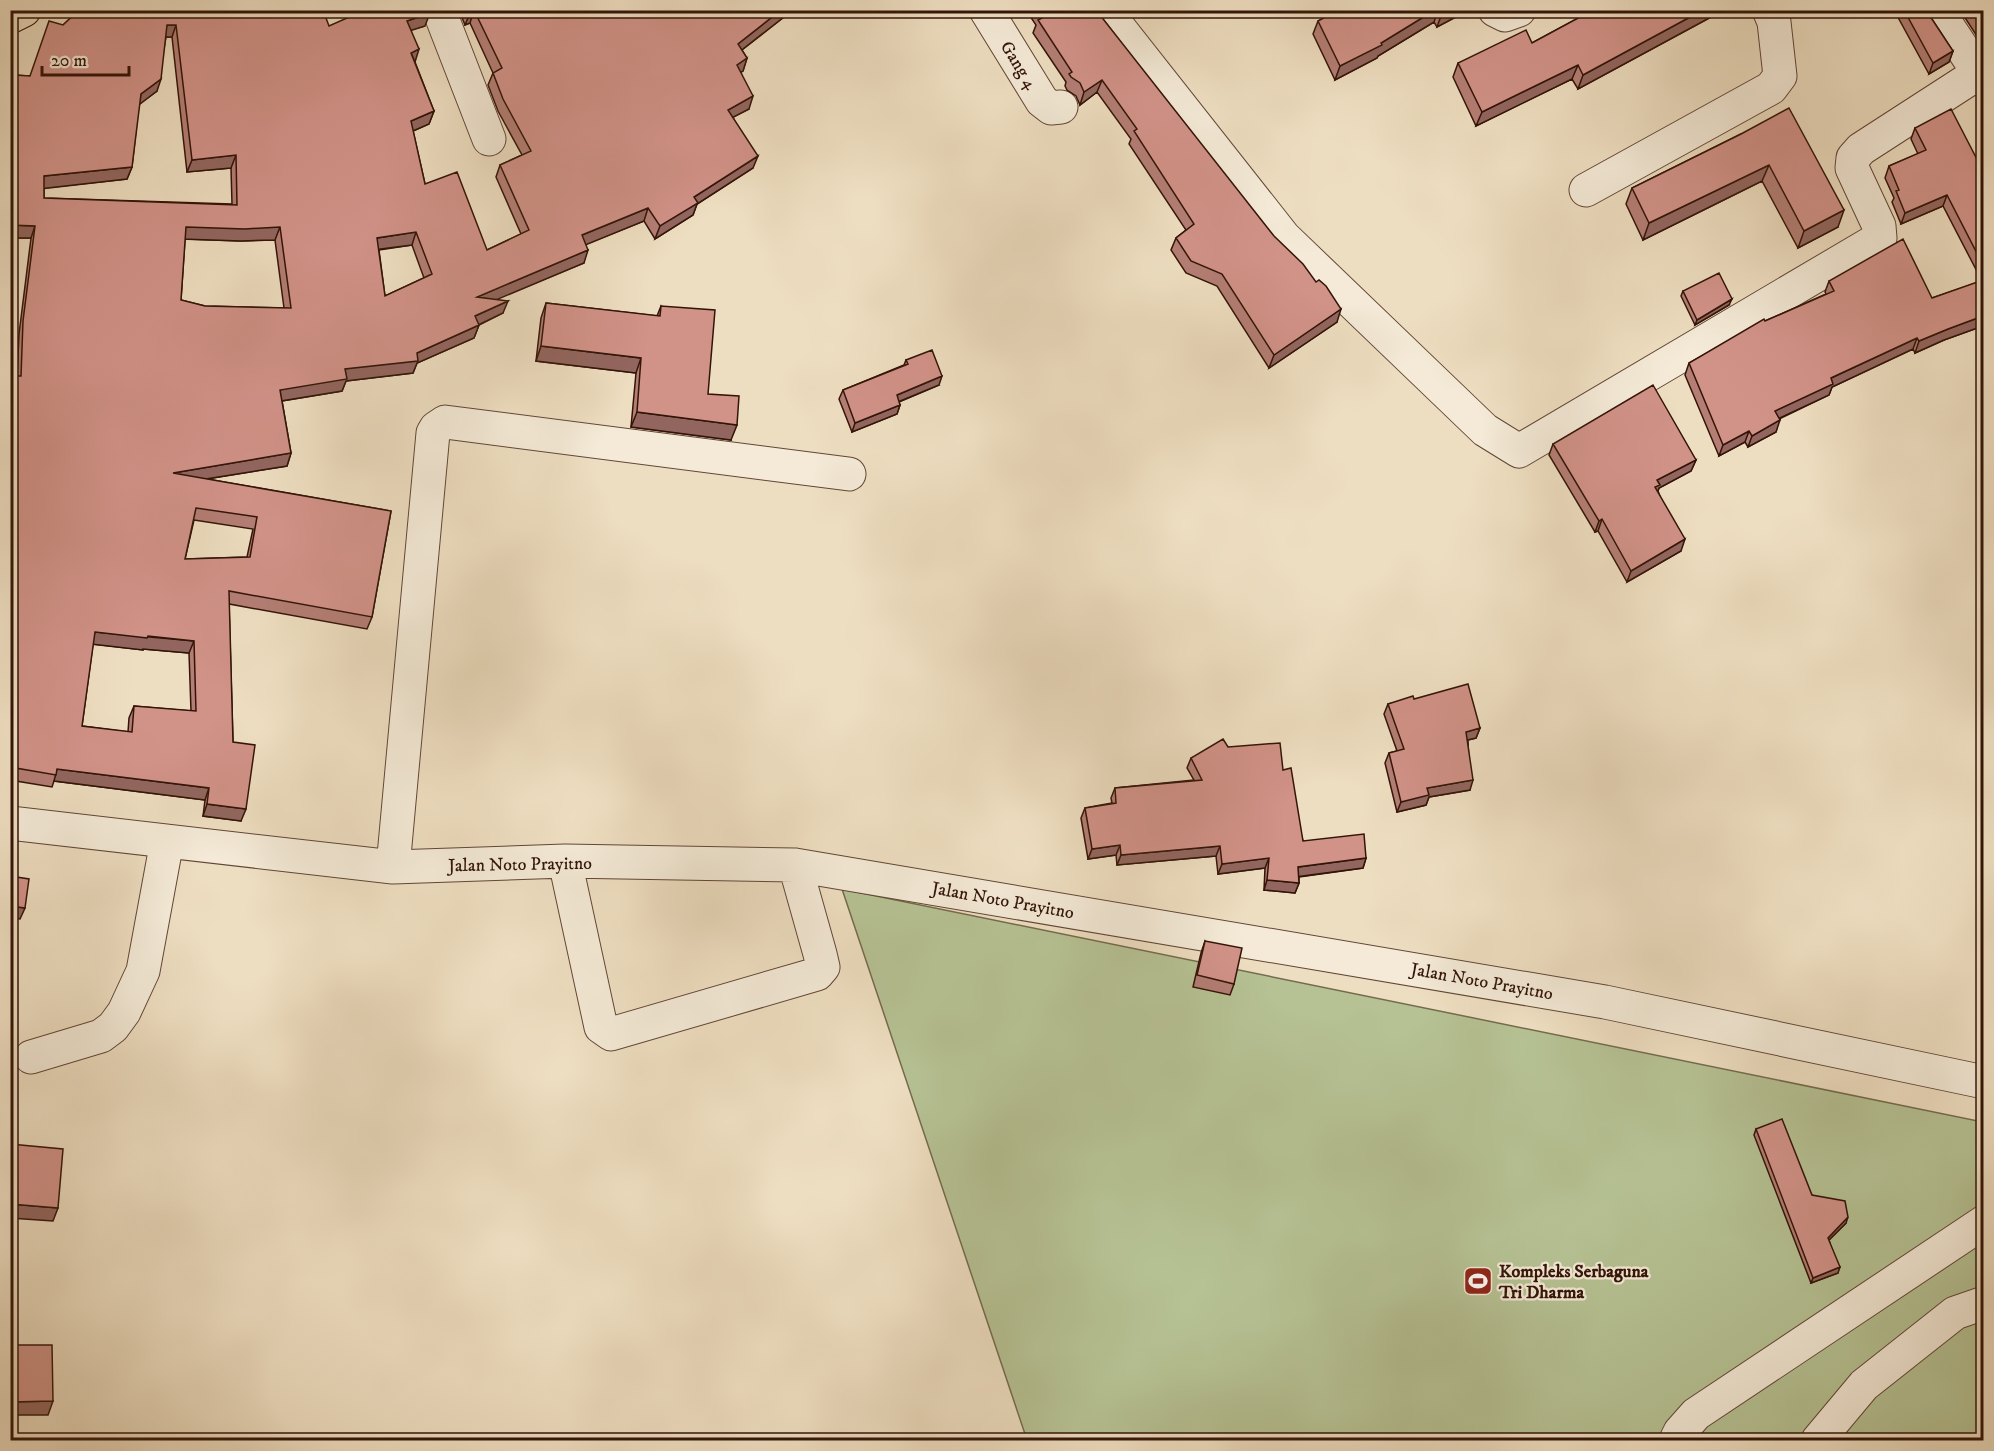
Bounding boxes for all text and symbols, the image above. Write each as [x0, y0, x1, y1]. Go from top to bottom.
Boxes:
street label: Gang 4 [995, 37, 1042, 94]
scale bar [42, 39, 129, 77]
text: 20 m [51, 50, 87, 72]
street label: Jalan Noto Prayitno [446, 853, 592, 877]
street label: Jalan Noto Prayitno [928, 877, 1076, 924]
street label: Jalan Noto Prayitno [1407, 958, 1555, 1005]
place label: Kompleks Serbaguna Tri Dharma [1498, 1261, 1649, 1304]
sports icon: Kompleks Serbaguna Tri Dharma [1462, 1265, 1494, 1297]

